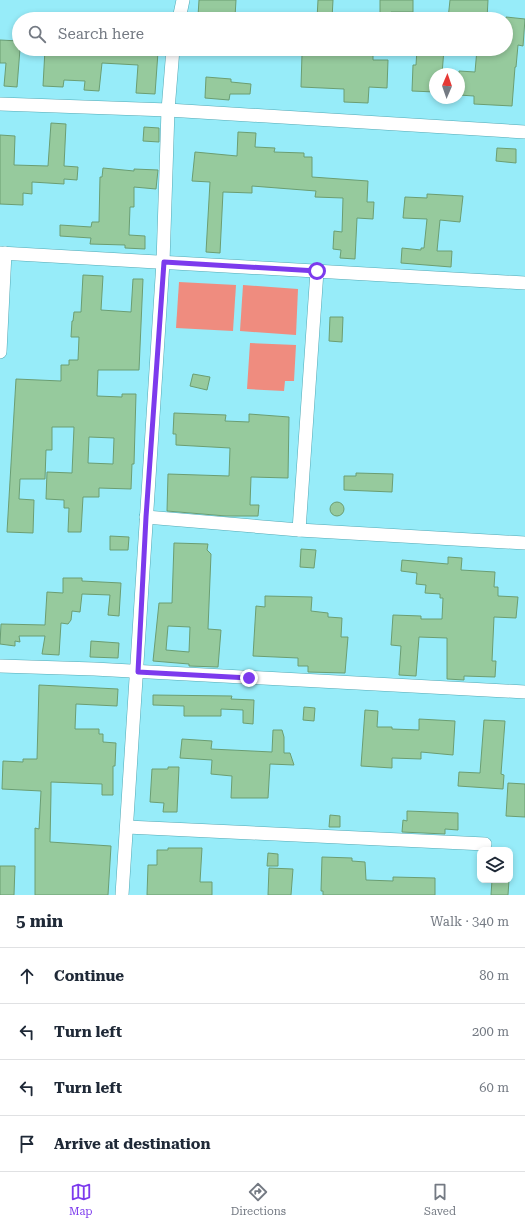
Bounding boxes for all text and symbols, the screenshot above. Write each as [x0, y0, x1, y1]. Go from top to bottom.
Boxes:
search box [12, 12, 513, 56]
icon: search [26, 23, 48, 45]
text: Search here [58, 25, 144, 43]
north arrow [429, 68, 465, 104]
route start [308, 262, 326, 280]
route end [240, 669, 258, 687]
map controls [477, 847, 513, 883]
button: layers [477, 847, 513, 883]
text: 5 min [16, 911, 63, 931]
text: Walk · 340 m [430, 914, 509, 929]
icon: ahead [16, 965, 38, 987]
text: Continue [54, 967, 124, 985]
text: 80 m [479, 968, 509, 983]
icon: left [16, 1021, 38, 1043]
text: Turn left [54, 1023, 122, 1041]
text: 200 m [472, 1024, 509, 1039]
icon: left [16, 1077, 38, 1099]
text: Turn left [54, 1079, 122, 1097]
text: 60 m [479, 1080, 509, 1095]
icon: arrive [16, 1133, 38, 1155]
text: Arrive at destination [54, 1135, 210, 1153]
tab: Map [69, 1181, 93, 1218]
tab: Directions [231, 1181, 286, 1218]
tab: Saved [424, 1181, 456, 1218]

